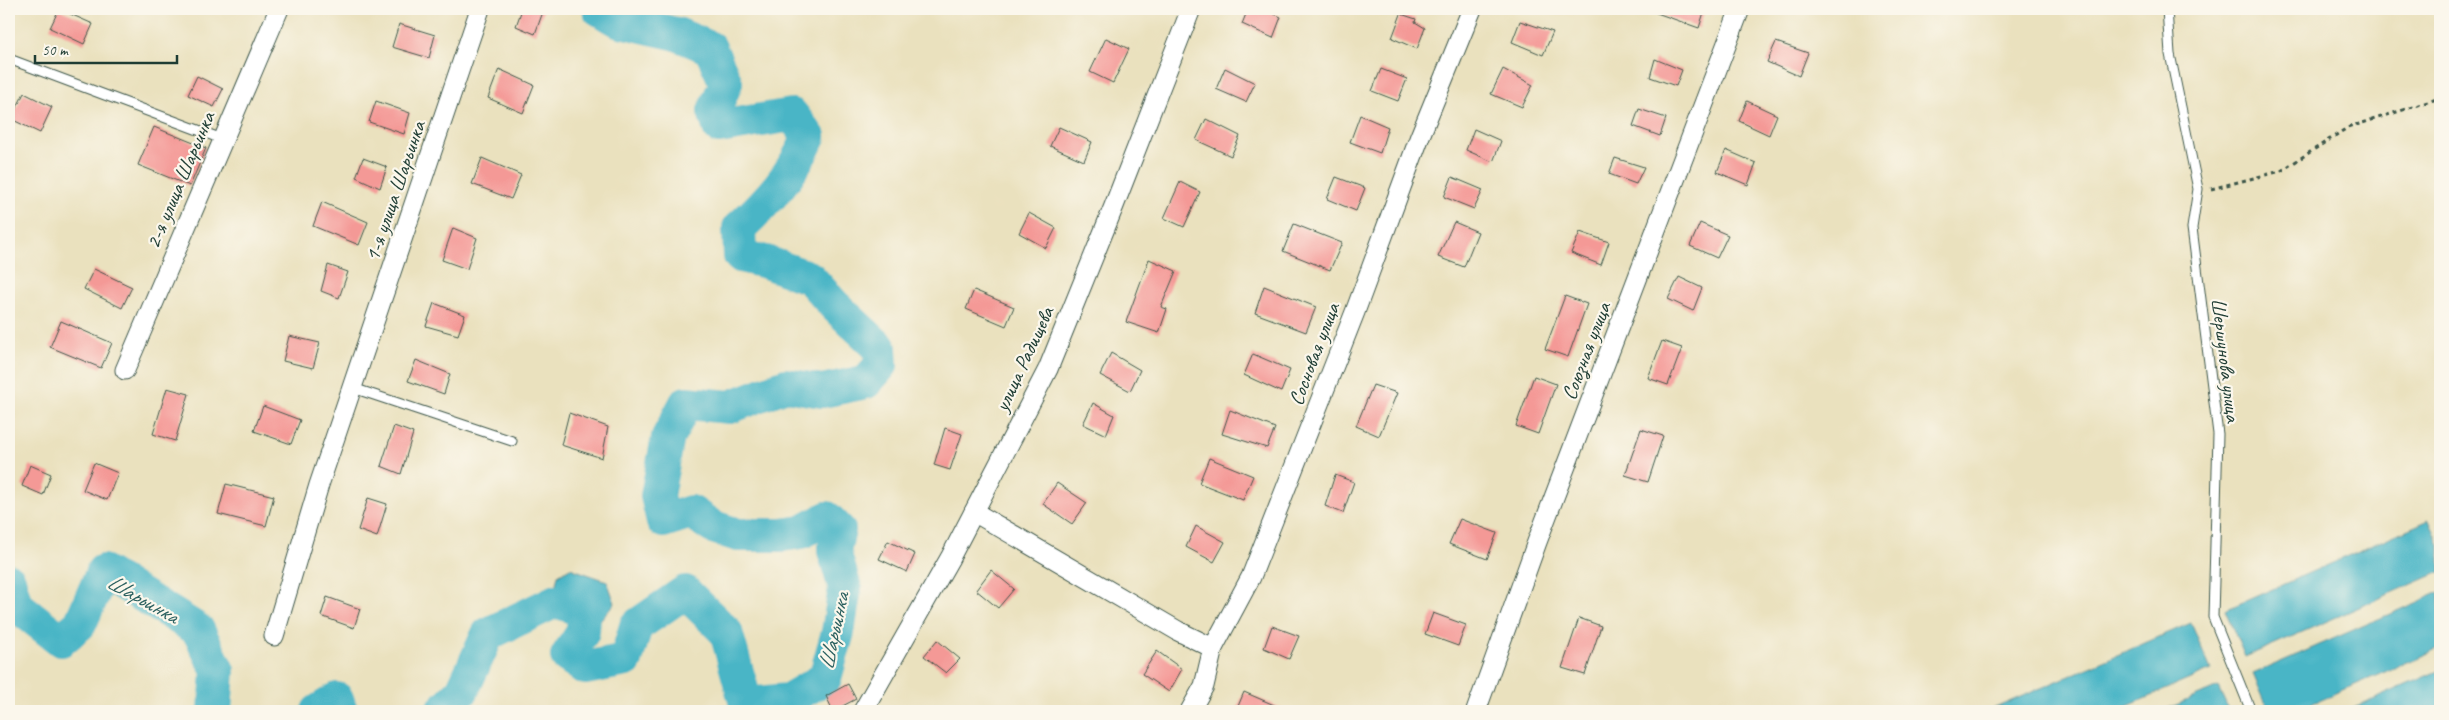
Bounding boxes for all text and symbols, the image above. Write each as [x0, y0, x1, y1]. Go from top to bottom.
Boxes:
scale bar [35, 32, 178, 64]
text: 50 m [42, 41, 69, 60]
street label: 2-я улица Шарьинка [139, 106, 221, 252]
street label: 1-я улица Шарьинка [359, 116, 432, 264]
street label: Союзная улица [1556, 297, 1618, 404]
street label: Шершунова улица [2205, 297, 2247, 425]
street label: Сосновая улица [1283, 298, 1346, 409]
street label: улица Радищева [988, 301, 1060, 417]
water label: Шарьинка [102, 568, 186, 631]
water label: Шарьинка [812, 587, 856, 672]

